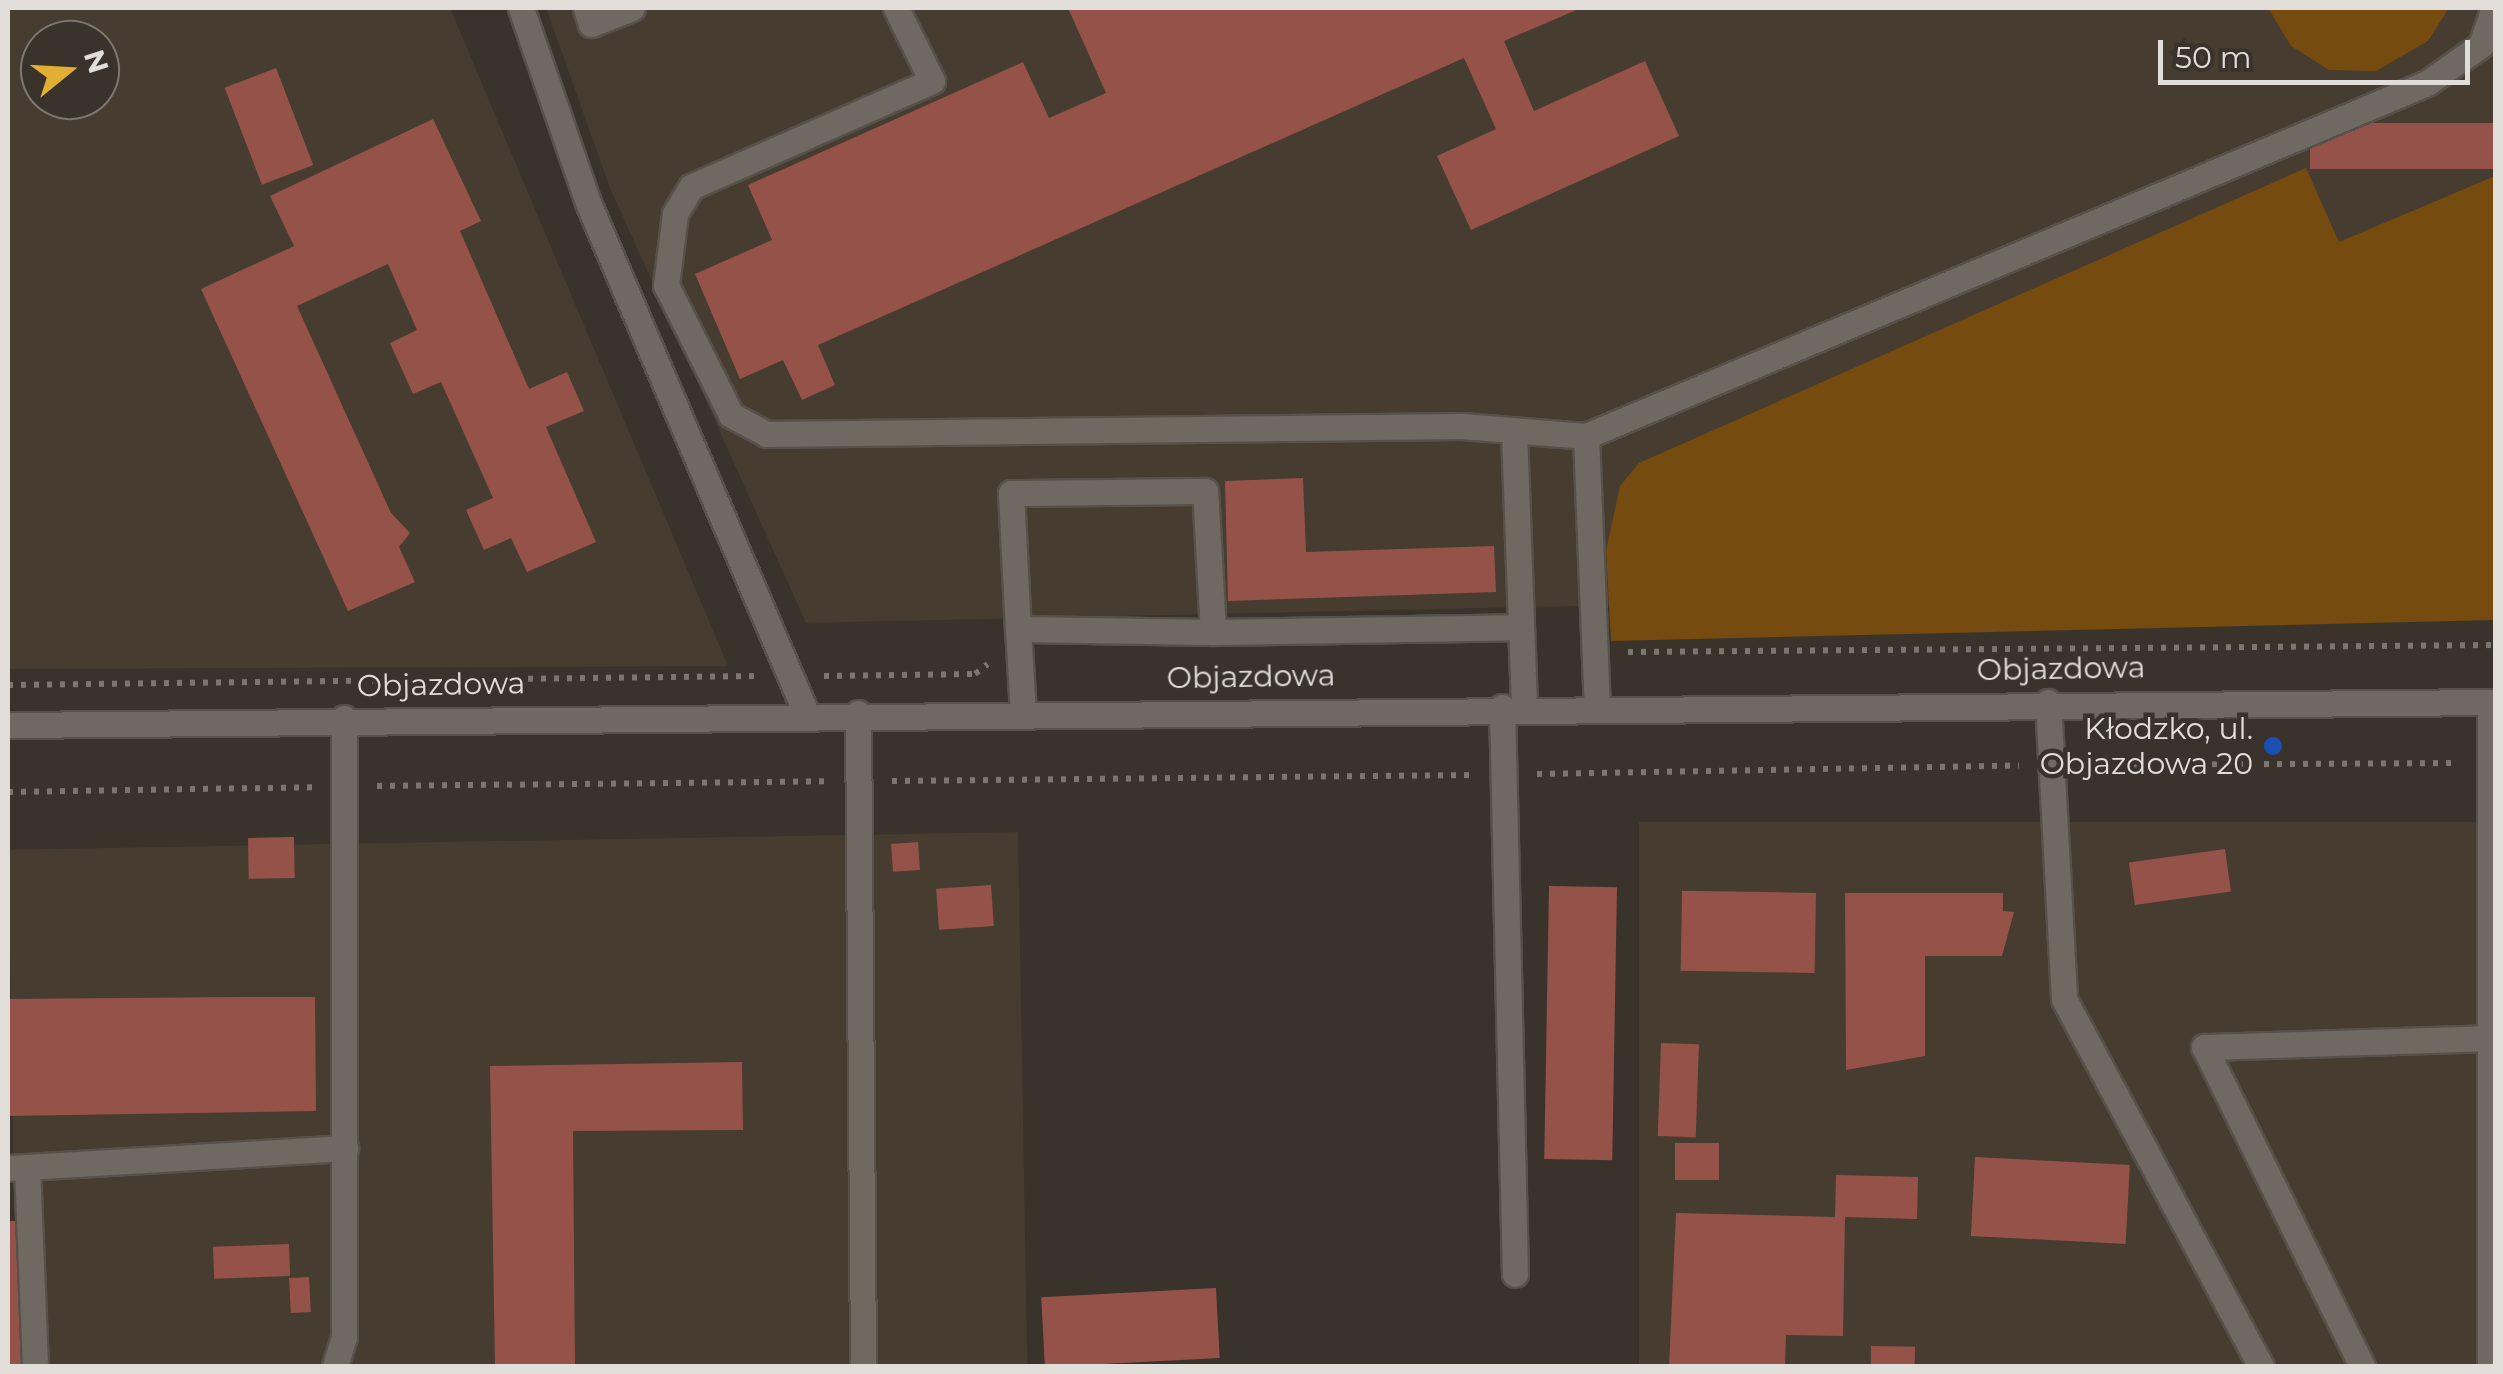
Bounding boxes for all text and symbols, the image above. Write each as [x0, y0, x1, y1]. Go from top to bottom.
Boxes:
north arrow [20, 20, 120, 120]
scale bar [2163, 20, 2476, 82]
text: 50 m [2175, 39, 2252, 76]
text: N [77, 45, 116, 77]
street label: Objazdowa [1976, 650, 2146, 688]
street label: Objazdowa [1166, 658, 1336, 696]
street label: Objazdowa [356, 666, 526, 704]
place label: Kłodzko, ul. Objazdowa 20 [2040, 711, 2253, 782]
marker: Kłodzko, ul. Objazdowa 20 [2262, 735, 2284, 757]

